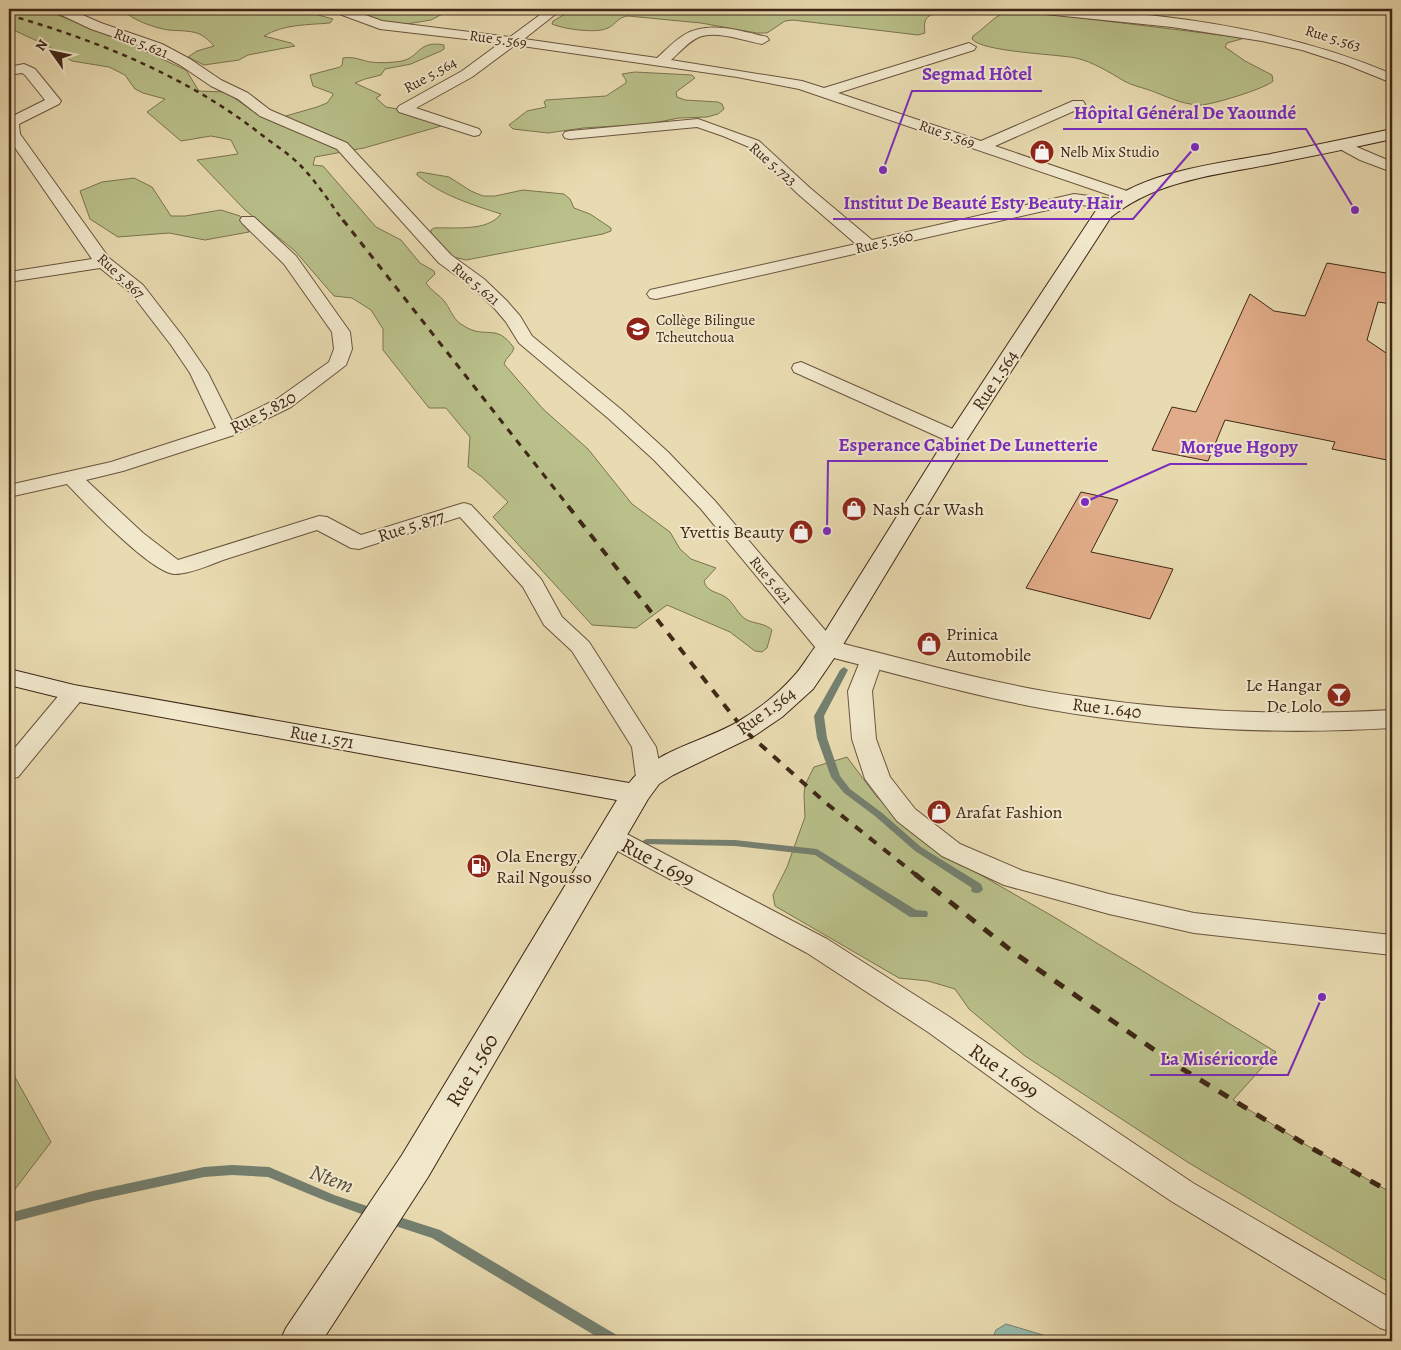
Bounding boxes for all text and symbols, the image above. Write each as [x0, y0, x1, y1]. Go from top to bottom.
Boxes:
street label: Rue 5.563 [1303, 20, 1363, 56]
street label: Rue 5.621 [111, 23, 171, 63]
street label: Rue 5.569 [468, 25, 528, 53]
north arrow [28, 28, 78, 78]
text: N [31, 36, 52, 55]
street label: Rue 5.564 [400, 52, 460, 98]
callout: Segmad Hôtel [912, 57, 1042, 91]
text: Segmad Hôtel [922, 61, 1032, 87]
callout: Hôpital Général De Yaoundé [1063, 95, 1306, 129]
text: Hôpital Général De Yaoundé [1074, 100, 1297, 126]
street label: Rue 5.569 [916, 115, 978, 153]
street label: Rue 5.723 [745, 138, 801, 190]
shop icon: Nelb Mix Studio [1029, 139, 1055, 165]
place label: Nelb Mix Studio [1060, 142, 1159, 162]
callout: Institut De Beauté Esty Beauty Hair [833, 185, 1133, 219]
text: Institut De Beauté Esty Beauty Hair [843, 190, 1123, 216]
street label: Rue 5.560 [853, 226, 915, 258]
street label: Rue 5.867 [93, 249, 150, 304]
street label: Rue 5.621 [448, 258, 504, 310]
place label: Collège Bilingue Tcheutchoua [656, 310, 755, 347]
school or university icon: Collège Bilingue Tcheutchoua [625, 316, 651, 342]
street label: Rue 1.564 [967, 345, 1023, 415]
street label: Rue 5.820 [226, 385, 300, 439]
callout: Esperance Cabinet De Lunetterie [828, 427, 1108, 461]
callout: Morgue Hgopy [1170, 430, 1307, 464]
text: Esperance Cabinet De Lunetterie [838, 432, 1098, 458]
text: Morgue Hgopy [1180, 434, 1299, 460]
shop icon: Nash Car Wash [841, 496, 867, 522]
place label: Nash Car Wash [872, 497, 984, 521]
street label: Rue 5.877 [375, 504, 448, 548]
shop icon: Yvettis Beauty [788, 519, 814, 545]
place label: Yvettis Beauty [680, 520, 785, 544]
street label: Rue 5.621 [745, 552, 797, 608]
place label: Prinica Automobile [945, 622, 1031, 667]
shop icon: Prinica Automobile [916, 631, 942, 657]
place label: Le Hangar De Lolo [1246, 673, 1322, 718]
street label: Rue 1.564 [732, 681, 800, 741]
bar icon: Le Hangar De Lolo [1326, 682, 1352, 708]
street label: Rue 1.640 [1071, 692, 1143, 724]
street label: Rue 1.571 [288, 720, 356, 754]
shop icon: Arafat Fashion [926, 799, 952, 825]
place label: Arafat Fashion [955, 800, 1063, 824]
street label: Rue 1.699 [616, 831, 700, 893]
place label: Ola Energy, Rail Ngousso [496, 844, 592, 889]
fuel station icon: Ola Energy, Rail Ngousso [466, 853, 492, 879]
street label: Rue 1.560 [439, 1028, 505, 1112]
street label: Rue 1.699 [963, 1037, 1045, 1105]
callout: La Miséricorde [1150, 1041, 1288, 1075]
text: La Miséricorde [1160, 1046, 1278, 1072]
water label: Ntem [305, 1157, 358, 1201]

